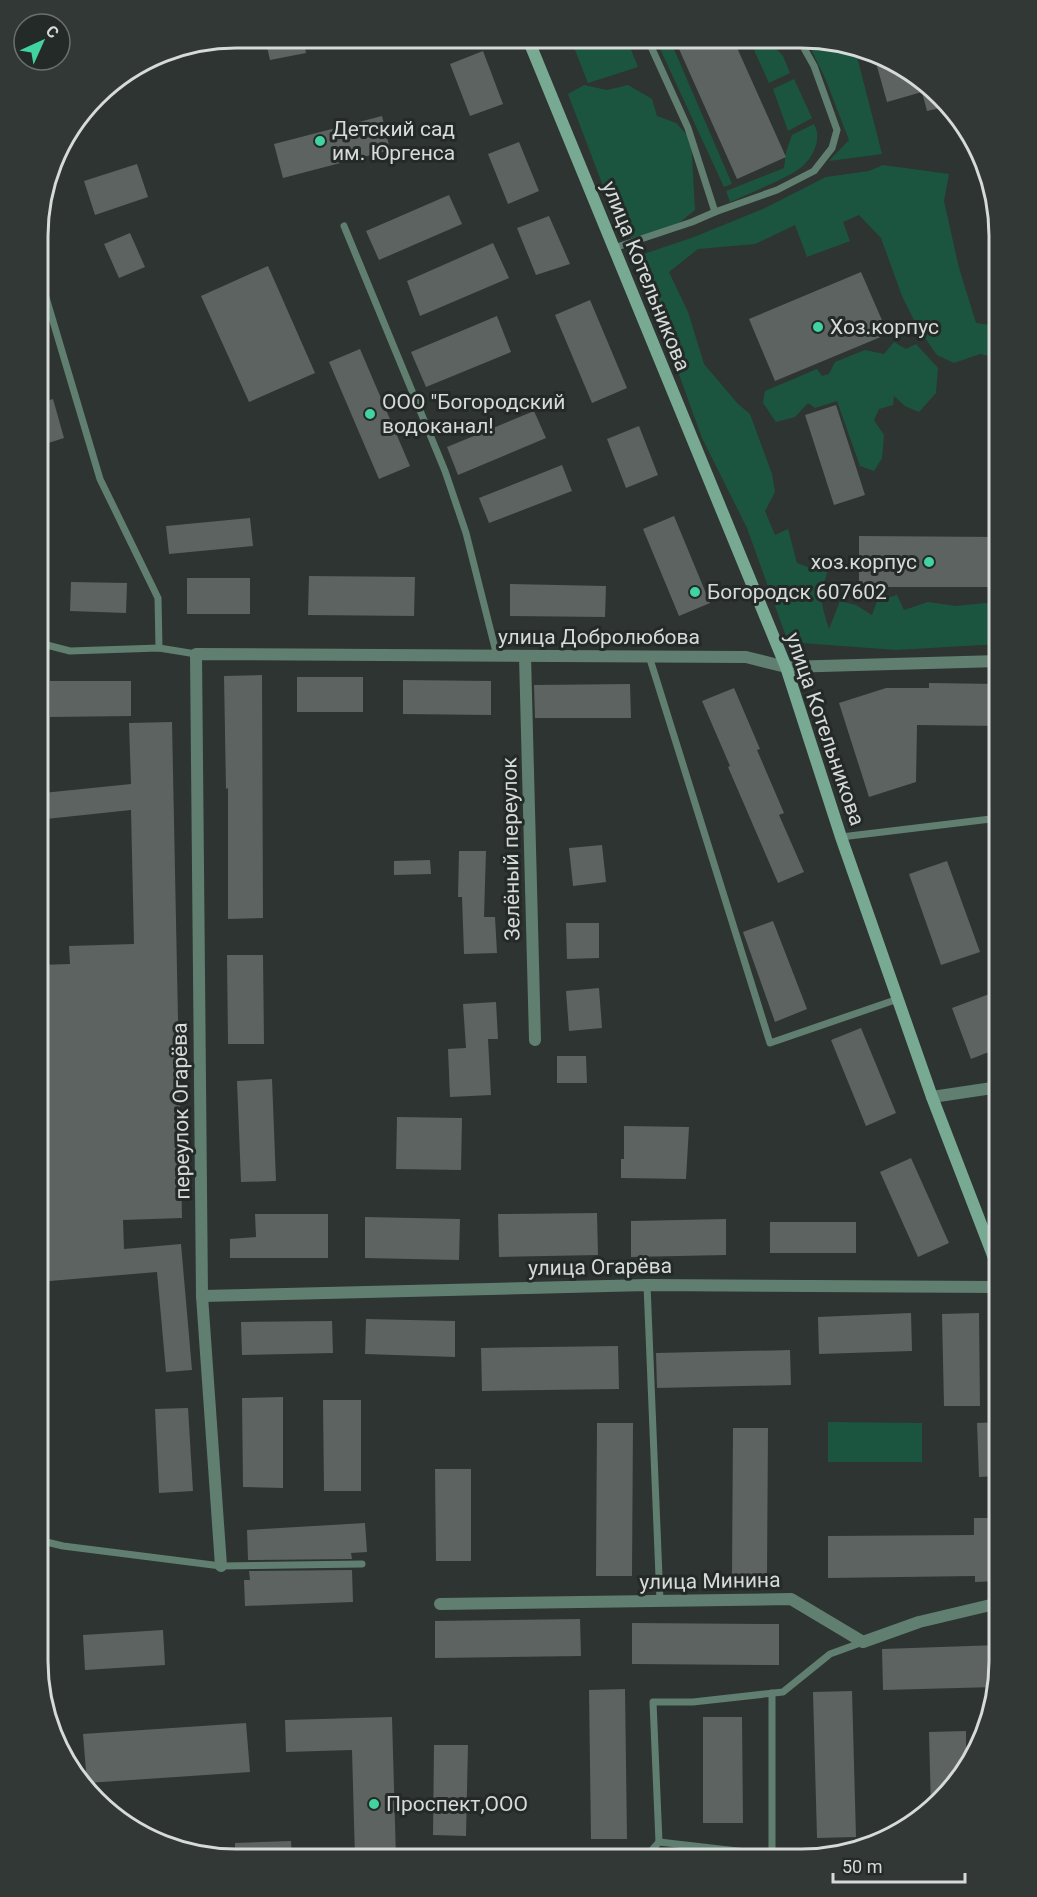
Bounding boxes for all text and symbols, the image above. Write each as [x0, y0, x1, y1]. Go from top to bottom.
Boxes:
north arrow [12, 12, 72, 72]
text: С [42, 21, 63, 42]
place label: Детский сад им. Юргенса [332, 117, 455, 165]
marker: Детский сад им. Юргенса [313, 134, 327, 148]
street label: улица Котельникова [597, 178, 695, 374]
place label: Хоз.корпус [830, 315, 939, 339]
marker: Хоз.корпус [811, 320, 825, 334]
place label: ООО "Богородский водоканал! [382, 390, 565, 438]
marker: ООО "Богородский водоканал! [363, 407, 377, 421]
place label: хоз.корпус [811, 550, 917, 574]
marker: хоз.корпус [922, 555, 936, 569]
place label: Богородск 607602 [707, 580, 887, 604]
marker: Богородск 607602 [688, 585, 702, 599]
street label: улица Добролюбова [498, 625, 700, 649]
street label: улица Котельникова [781, 629, 869, 829]
street label: Зелёный переулок [497, 756, 525, 941]
street label: переулок Огарёва [167, 1022, 195, 1200]
street label: улица Огарёва [528, 1254, 672, 1280]
street label: улица Минина [639, 1568, 781, 1594]
place label: Проспект,ООО [386, 1792, 528, 1816]
marker: Проспект,ООО [367, 1797, 381, 1811]
scale bar [833, 1846, 965, 1884]
text: 50 m [842, 1856, 882, 1877]

